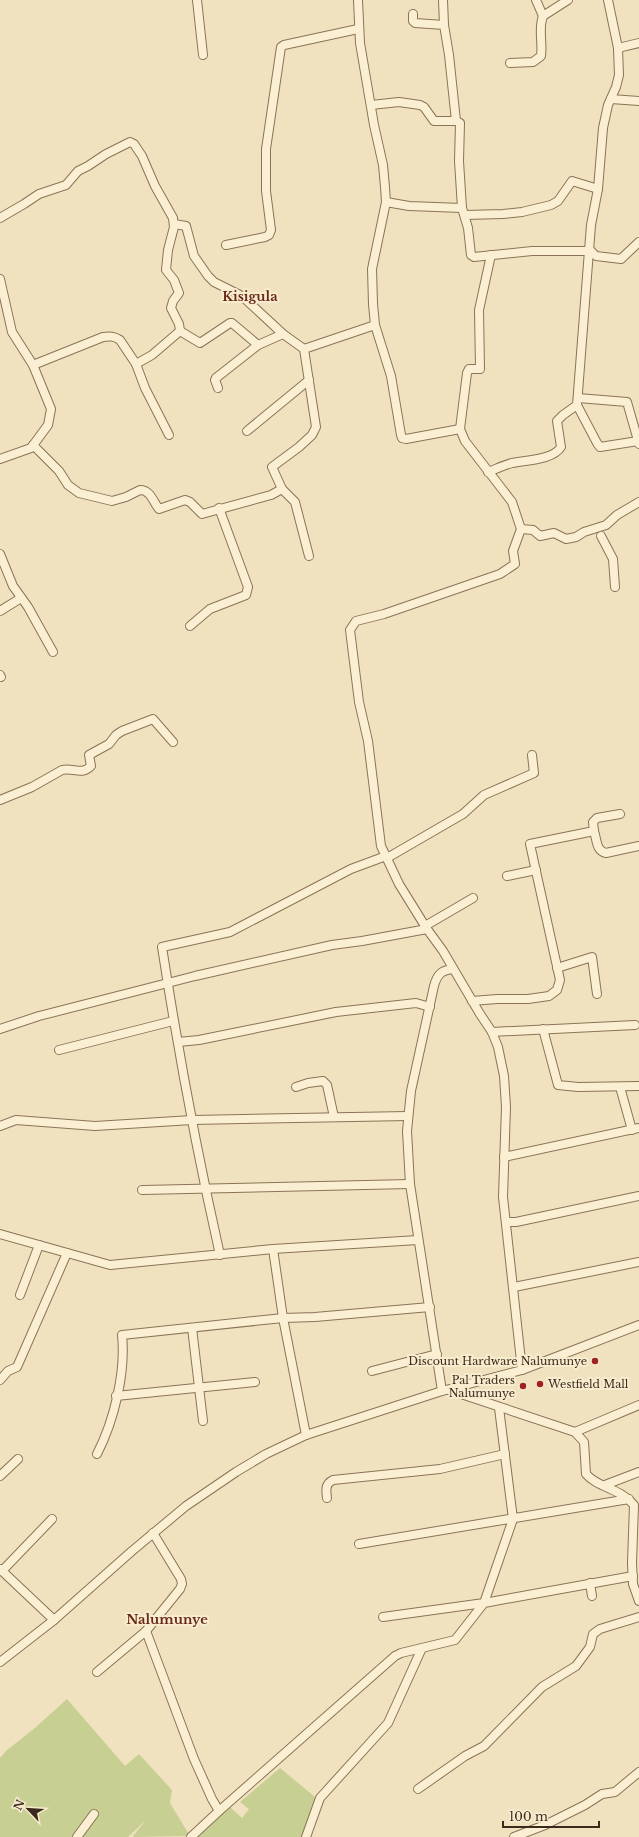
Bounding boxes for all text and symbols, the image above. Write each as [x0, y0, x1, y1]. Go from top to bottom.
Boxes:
district label: Kisigula [222, 288, 278, 305]
place label: Discount Hardware Nalumunye [408, 1354, 587, 1368]
marker: Discount Hardware Nalumunye [590, 1356, 600, 1366]
place label: Pal Traders Nalumunye [449, 1373, 515, 1400]
place label: Westfield Mall [547, 1377, 629, 1391]
marker: Westfield Mall [535, 1379, 545, 1389]
marker: Pal Traders Nalumunye [518, 1381, 528, 1391]
district label: Nalumunye [126, 1611, 208, 1628]
north arrow [8, 1789, 48, 1829]
text: N [10, 1797, 28, 1812]
scale bar [503, 1803, 599, 1829]
text: 100 m [509, 1809, 548, 1824]

